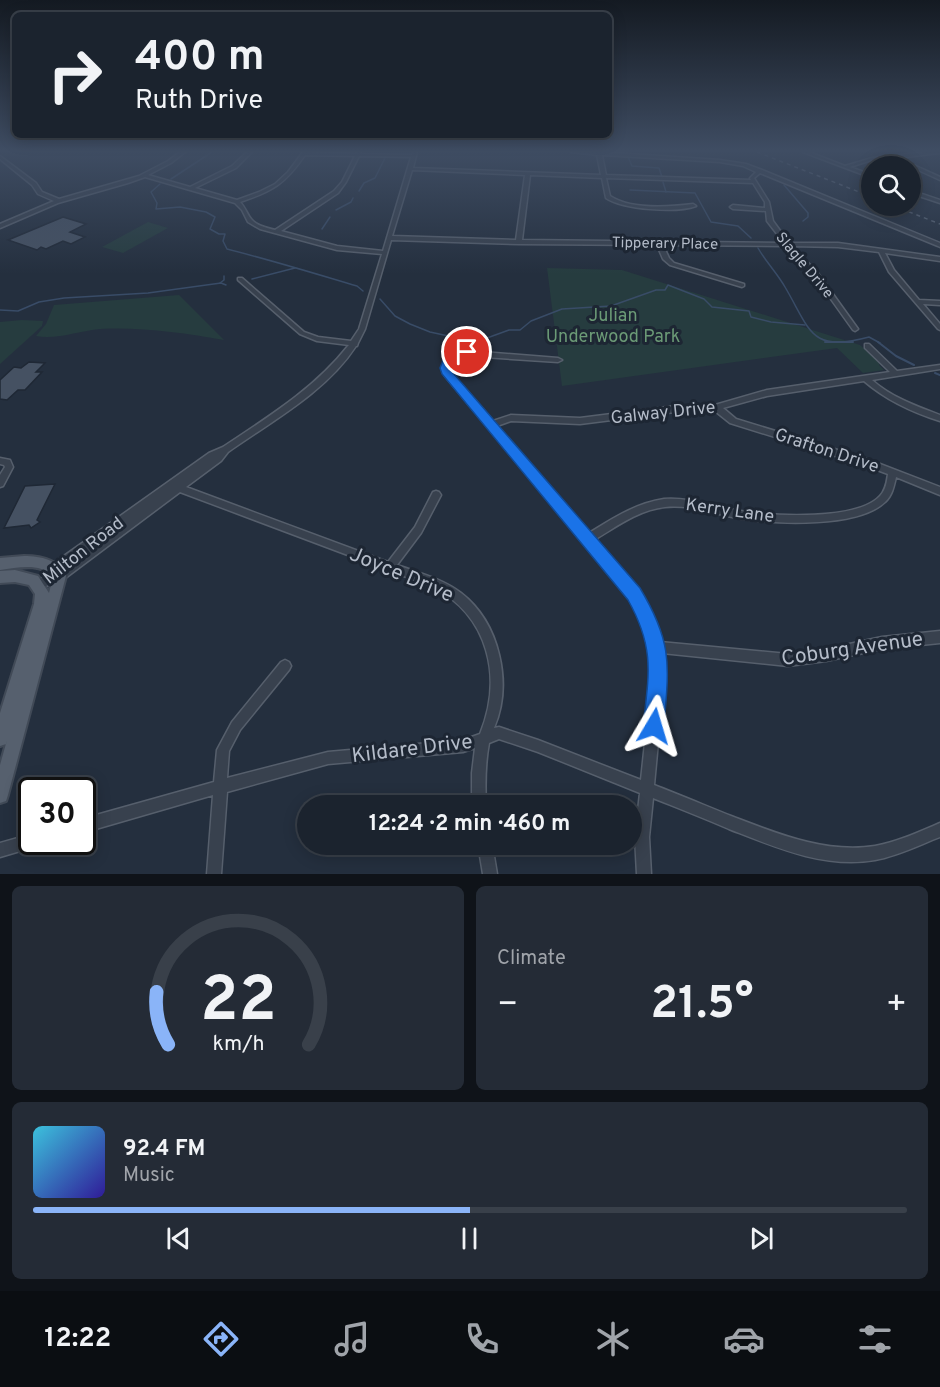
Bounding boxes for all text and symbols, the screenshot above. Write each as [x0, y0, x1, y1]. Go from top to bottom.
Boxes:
text: 400 m [135, 32, 265, 85]
icon: right [36, 36, 114, 114]
text: Ruth Drive [135, 84, 263, 118]
map controls [861, 156, 921, 216]
button: search [861, 156, 921, 216]
street label: Slagle Drive [771, 229, 837, 303]
street label: Tipperary Place [612, 234, 718, 255]
park label: Julian Underwood Park [546, 305, 680, 349]
pin [441, 326, 492, 377]
icon: arrive [450, 335, 483, 368]
street label: Galway Drive [610, 397, 717, 430]
street label: Grafton Drive [772, 424, 882, 479]
street label: Kerry Lane [684, 494, 775, 529]
street label: Milton Road [39, 512, 129, 590]
street label: Joyce Drive [345, 541, 458, 609]
street label: Coburg Avenue [780, 626, 925, 673]
position arrow [622, 694, 686, 758]
street label: Kildare Drive [350, 729, 474, 770]
speed limit sign: 30 [18, 777, 96, 855]
text: 12:24 · 2 min · 460 m [369, 811, 570, 838]
text: Climate [497, 946, 566, 972]
text: 22 [200, 964, 276, 1043]
text: 21.5° [651, 977, 753, 1034]
text: − [497, 985, 518, 1027]
text: + [886, 985, 907, 1027]
text: km/h [212, 1031, 264, 1058]
text: 92.4 FM [123, 1136, 205, 1163]
text: Music [123, 1163, 175, 1189]
icon: previous [162, 1222, 195, 1255]
icon: pause [453, 1222, 486, 1255]
icon: next [745, 1222, 778, 1255]
icon: directions [200, 1318, 242, 1360]
icon: music [331, 1318, 373, 1360]
icon: phone [461, 1318, 503, 1360]
icon: climate [592, 1318, 634, 1360]
icon: car [723, 1318, 765, 1360]
icon: filters [854, 1318, 896, 1360]
text: 12:22 [44, 1322, 111, 1356]

